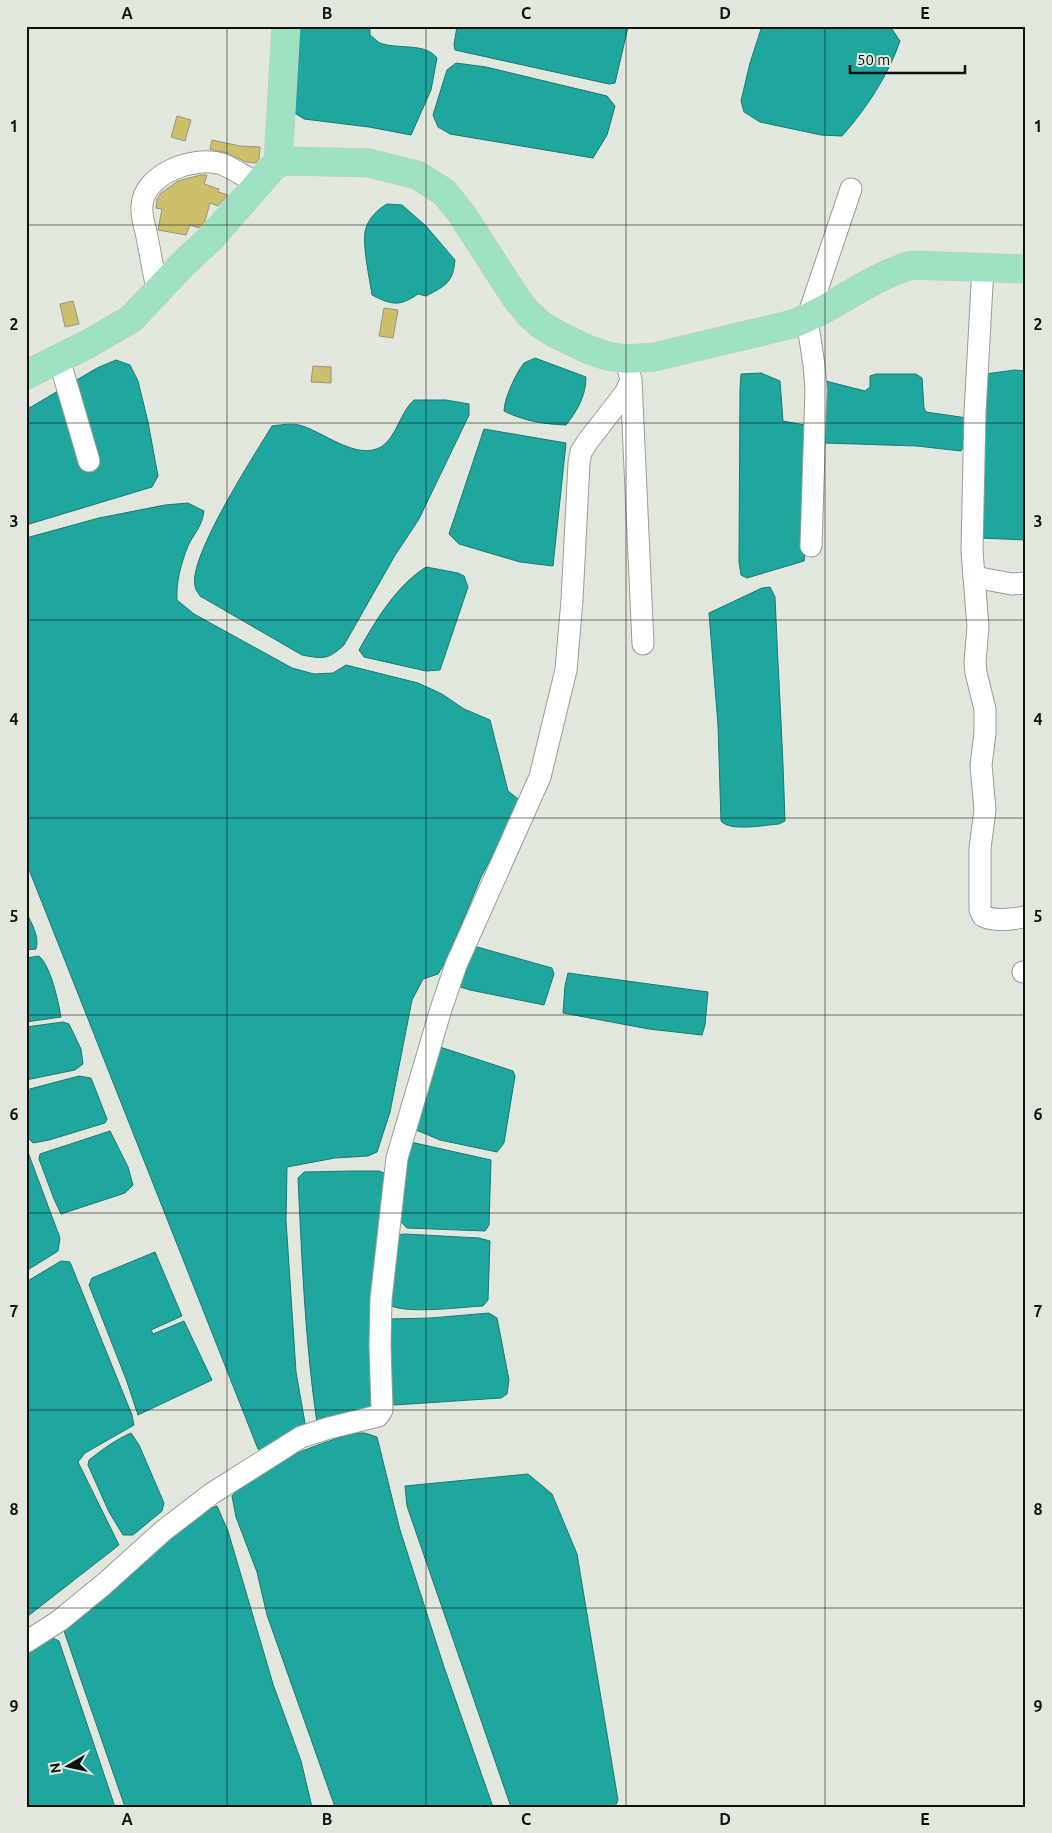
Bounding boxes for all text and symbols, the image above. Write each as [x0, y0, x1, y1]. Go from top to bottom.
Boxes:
text: A [121, 4, 133, 22]
text: B [322, 4, 332, 22]
text: C [521, 4, 531, 22]
text: D [719, 4, 731, 22]
text: E [920, 4, 930, 22]
scale bar [850, 42, 964, 74]
text: 50 m [857, 51, 890, 68]
text: 1 [9, 117, 19, 135]
text: 1 [1033, 117, 1043, 135]
text: 2 [9, 315, 19, 333]
text: 2 [1033, 315, 1043, 333]
text: 3 [9, 512, 19, 530]
text: 3 [1033, 512, 1043, 530]
text: 4 [9, 710, 19, 728]
text: 4 [1033, 710, 1043, 728]
text: 5 [9, 907, 19, 925]
text: 5 [1033, 907, 1043, 925]
text: 6 [9, 1105, 19, 1123]
text: 6 [1033, 1105, 1043, 1123]
text: 7 [9, 1302, 19, 1320]
text: 7 [1033, 1302, 1043, 1320]
text: 8 [9, 1500, 19, 1518]
text: 8 [1033, 1500, 1043, 1518]
text: 9 [9, 1697, 19, 1715]
text: 9 [1033, 1697, 1043, 1715]
north arrow [42, 1740, 92, 1790]
text: N [46, 1762, 64, 1774]
text: A [121, 1810, 133, 1828]
text: B [322, 1810, 332, 1828]
text: C [521, 1810, 531, 1828]
text: D [719, 1810, 731, 1828]
text: E [920, 1810, 930, 1828]

